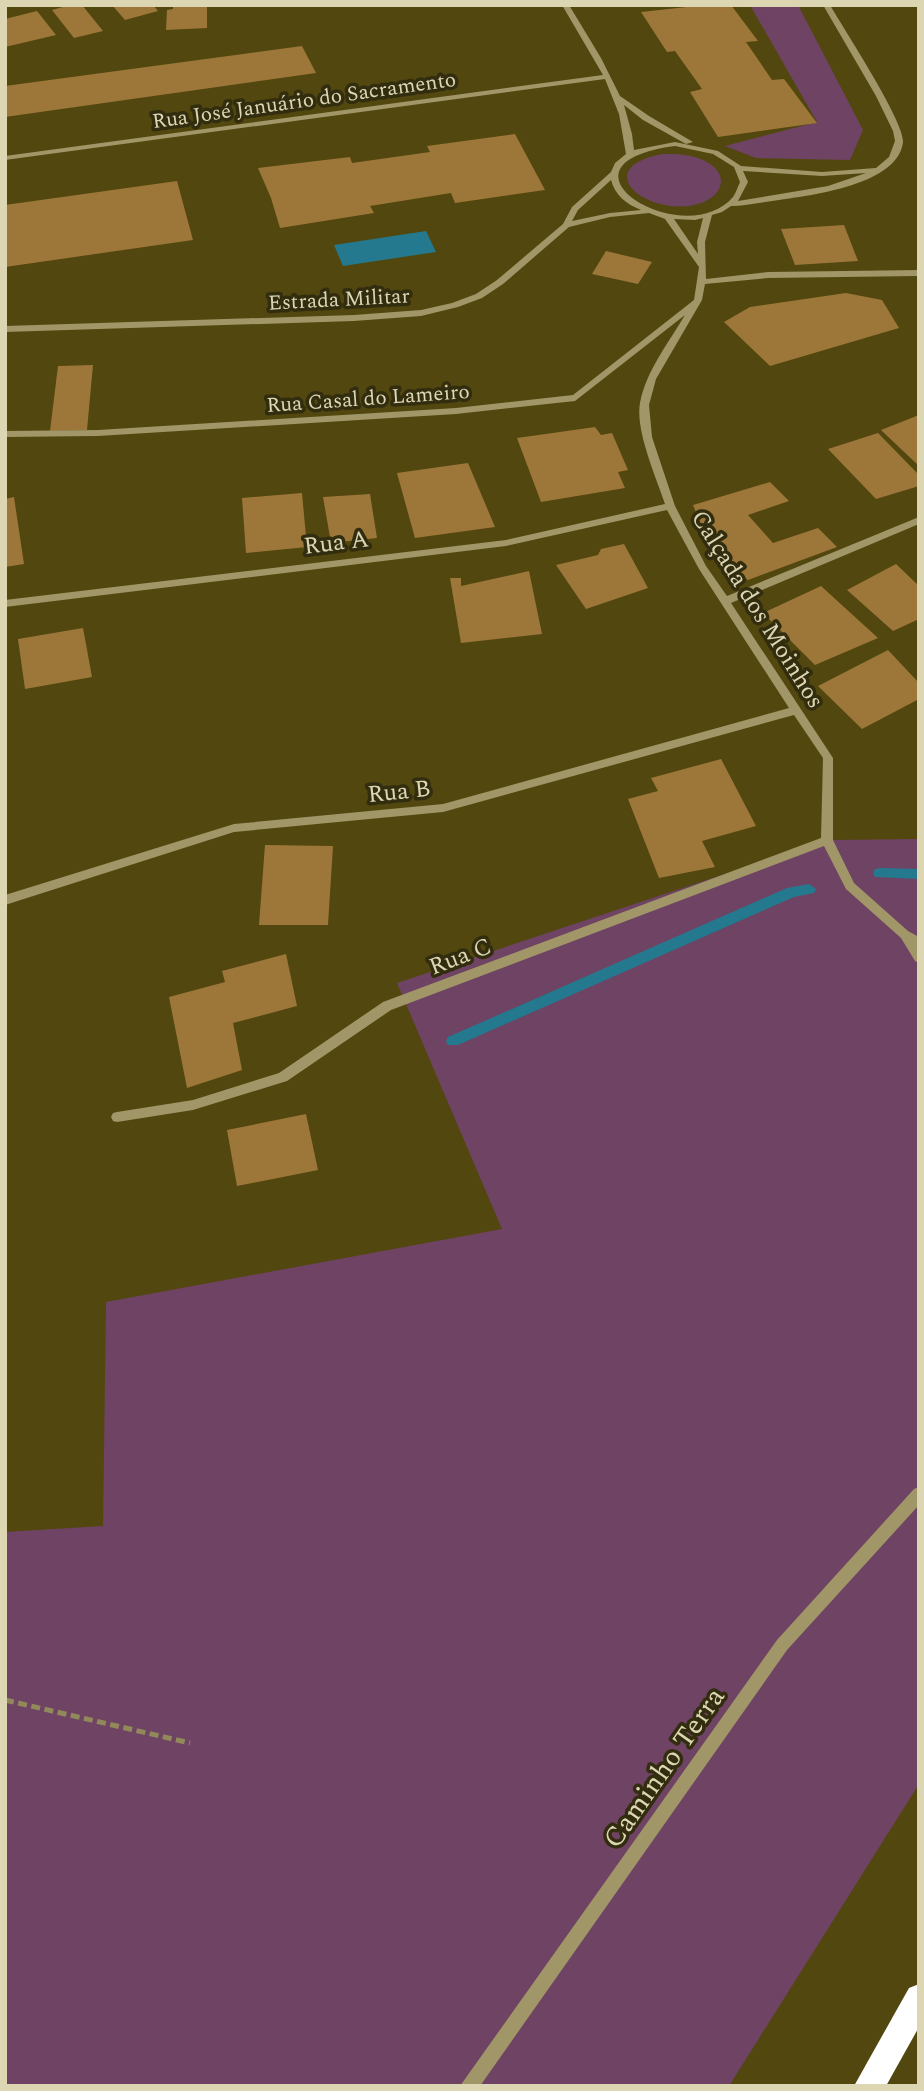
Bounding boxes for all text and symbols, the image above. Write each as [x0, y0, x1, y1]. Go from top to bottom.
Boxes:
street label: Rua José Januário do Sacramento [150, 64, 458, 138]
street label: Estrada Militar [267, 280, 411, 320]
street label: Rua Casal do Lameiro [265, 376, 471, 422]
street label: Calçada dos Moinhos [681, 503, 833, 716]
street label: Rua A [302, 521, 371, 565]
street label: Rua B [366, 771, 432, 813]
street label: Rua C [424, 929, 497, 985]
street label: Caminho Terra [593, 1678, 736, 1857]

